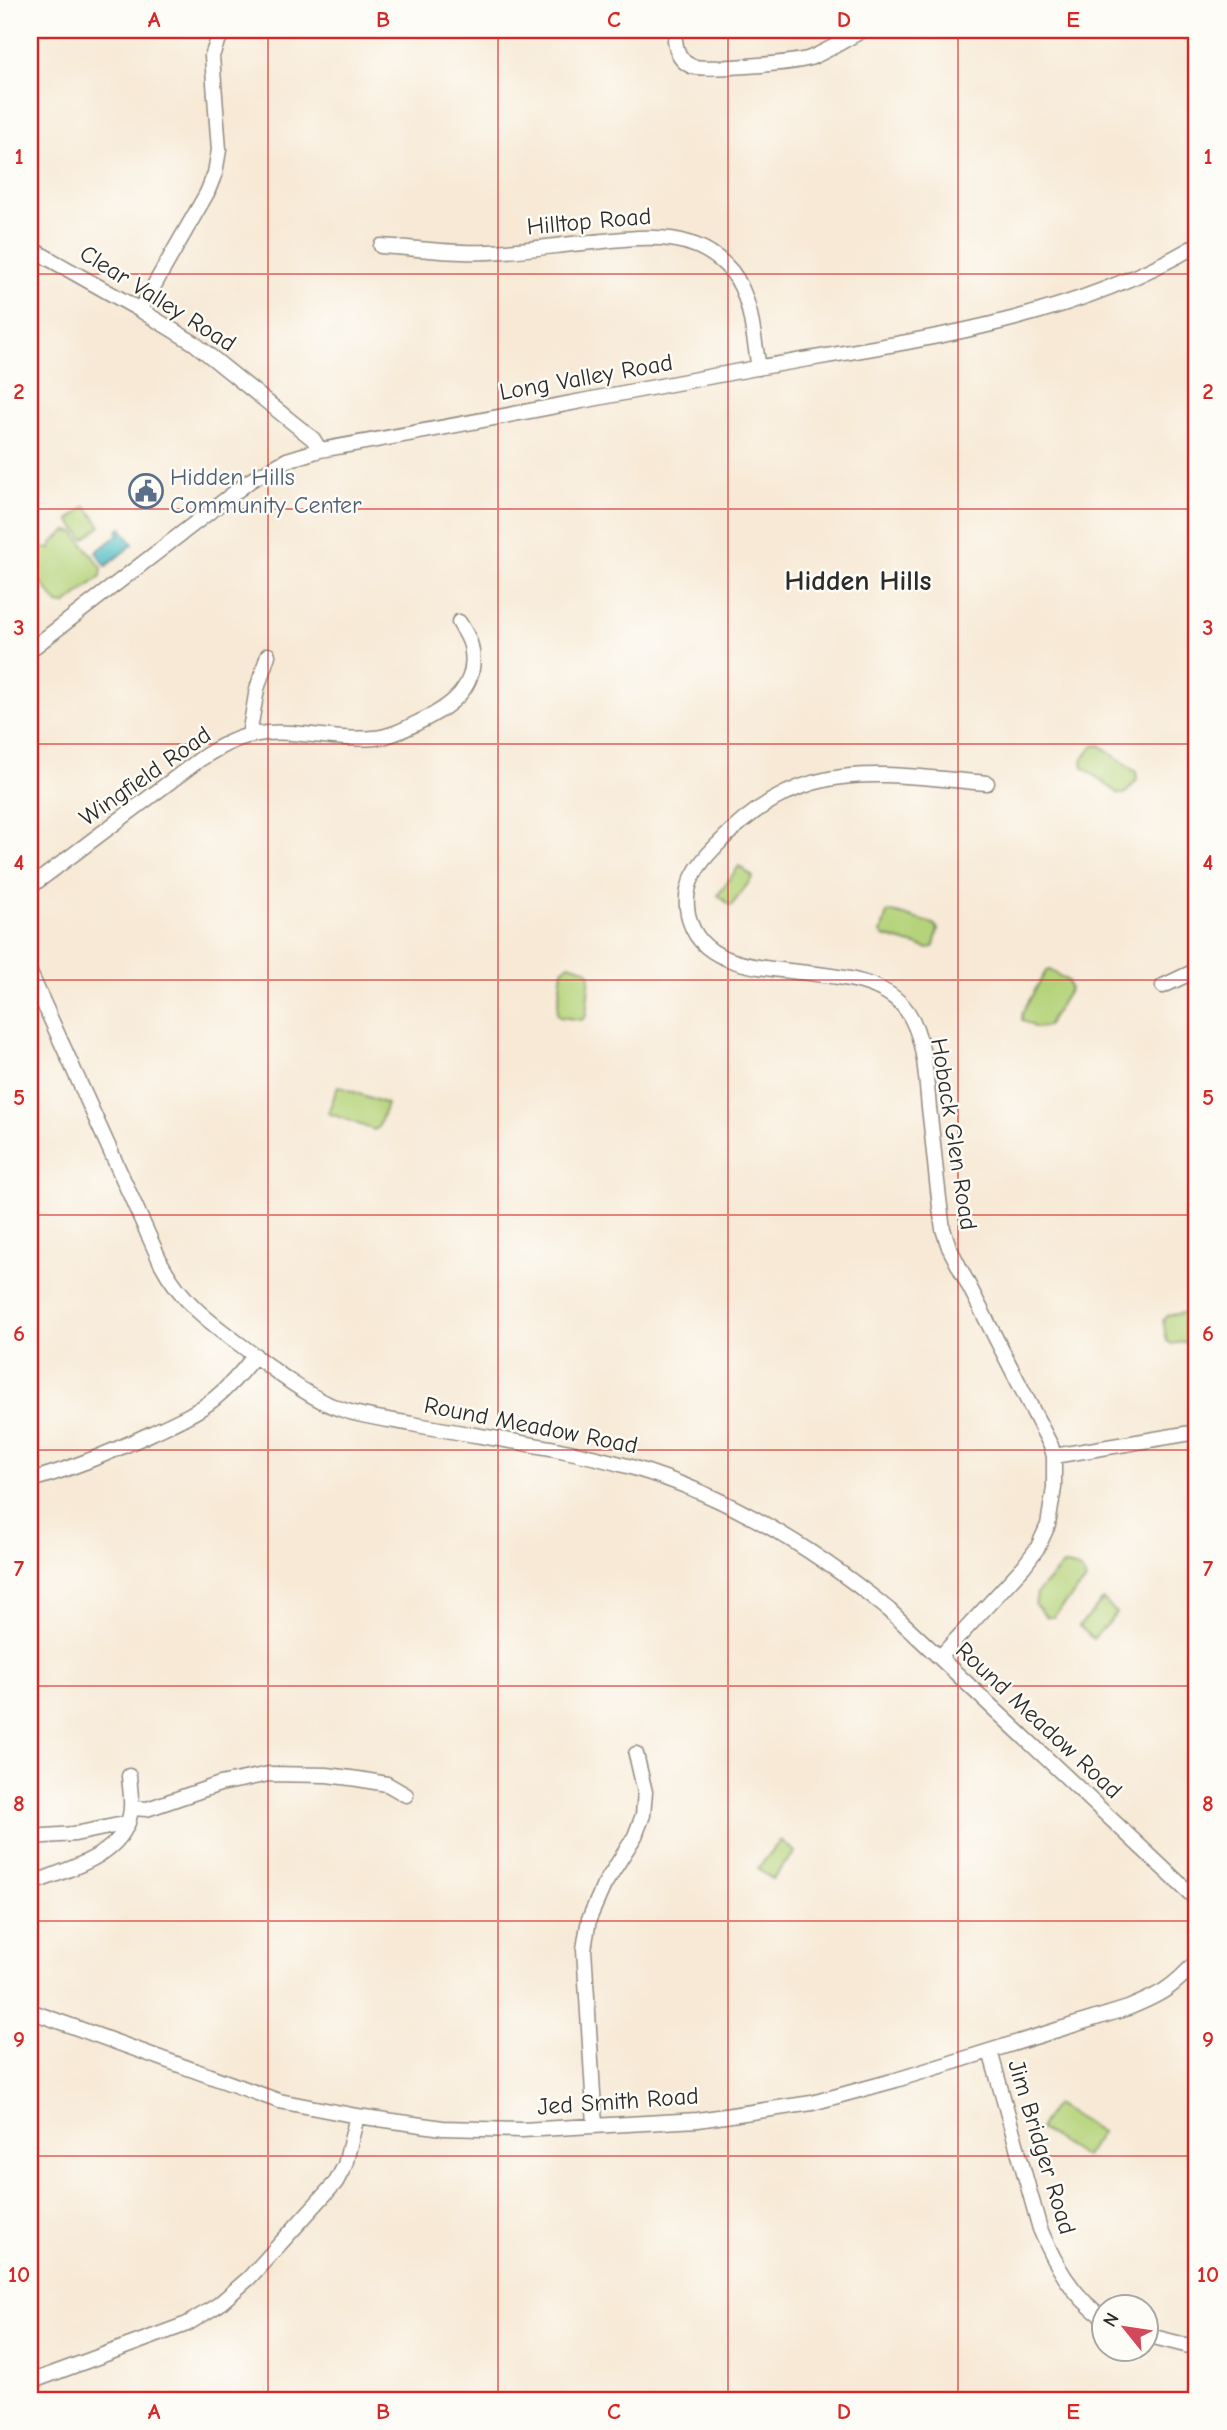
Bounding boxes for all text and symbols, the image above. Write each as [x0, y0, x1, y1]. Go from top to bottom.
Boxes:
text: A [148, 6, 161, 33]
text: B [376, 6, 390, 33]
text: C [607, 6, 621, 33]
text: D [837, 6, 851, 33]
text: E [1066, 6, 1080, 33]
text: 1 [14, 143, 24, 170]
text: 1 [1203, 143, 1213, 170]
street label: Hilltop Road [526, 202, 652, 240]
street label: Clear Valley Road [75, 239, 241, 357]
street label: Long Valley Road [497, 348, 675, 406]
text: 2 [13, 378, 25, 405]
text: 2 [1202, 378, 1214, 405]
place label: Hidden Hills Community Center [170, 463, 362, 519]
public building icon: Hidden Hills Community Center [127, 472, 165, 510]
district label: Hidden Hills [785, 565, 932, 597]
text: 3 [13, 614, 25, 641]
text: 3 [1202, 614, 1214, 641]
street label: Wingfield Road [74, 720, 216, 832]
text: 4 [14, 849, 25, 876]
text: 4 [1203, 849, 1214, 876]
street label: Hoback Glen Road [925, 1036, 983, 1232]
text: 5 [13, 1084, 25, 1111]
text: 5 [1202, 1084, 1214, 1111]
text: 6 [13, 1320, 25, 1347]
text: 6 [1202, 1320, 1214, 1347]
street label: Round Meadow Road [422, 1391, 640, 1459]
text: 7 [14, 1555, 25, 1582]
text: 7 [1203, 1555, 1214, 1582]
street label: Round Meadow Road [950, 1636, 1128, 1804]
text: 8 [13, 1790, 25, 1817]
text: 8 [1202, 1790, 1214, 1817]
text: 9 [13, 2026, 25, 2053]
text: 9 [1202, 2026, 1214, 2053]
street label: Jim Bridger Road [1002, 2056, 1082, 2238]
street label: Jed Smith Road [536, 2081, 700, 2121]
text: 10 [8, 2261, 30, 2288]
text: 10 [1197, 2261, 1219, 2288]
north arrow [1090, 2294, 1160, 2364]
text: N [1099, 2309, 1124, 2331]
text: A [148, 2398, 161, 2425]
text: B [376, 2398, 390, 2425]
text: C [607, 2398, 621, 2425]
text: D [837, 2398, 851, 2425]
text: E [1066, 2398, 1080, 2425]

